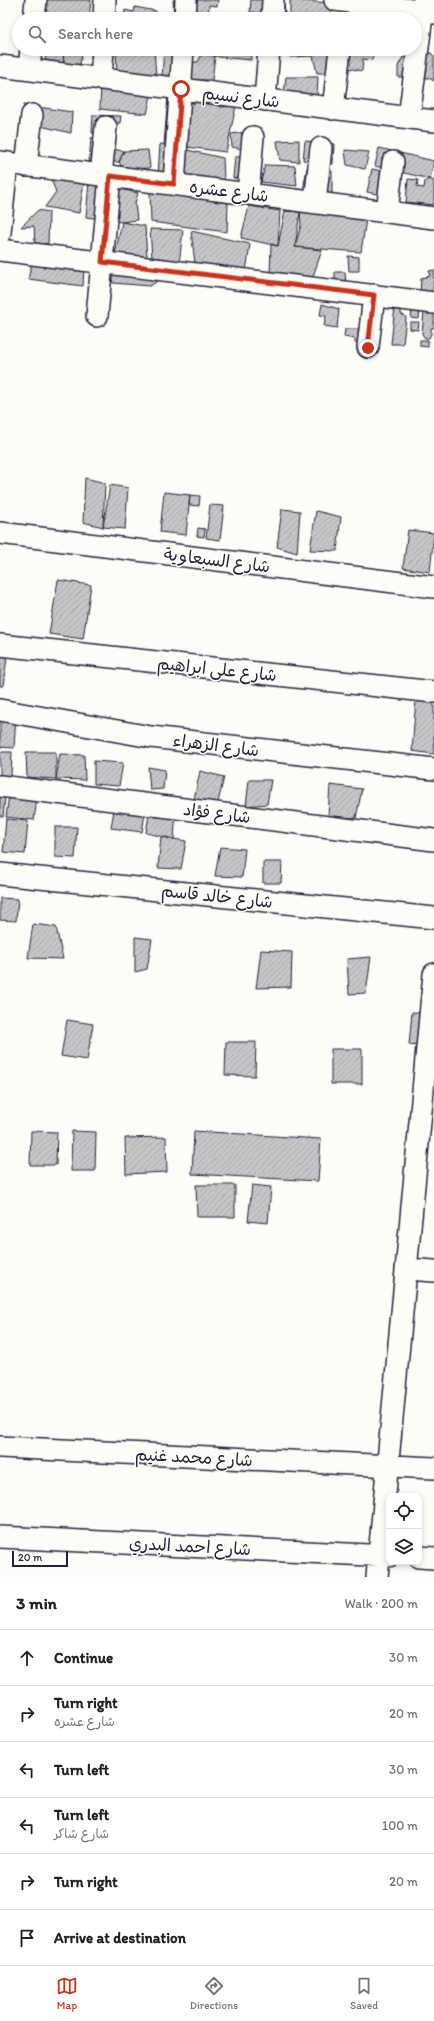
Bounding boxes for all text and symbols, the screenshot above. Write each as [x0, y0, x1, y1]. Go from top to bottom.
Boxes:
search box [12, 12, 422, 56]
icon: search [26, 23, 48, 45]
text: Search here [58, 25, 133, 43]
route start [172, 80, 190, 98]
street label: شارع نسيم [201, 82, 281, 115]
street label: شارع عشره [188, 176, 270, 208]
route end [359, 339, 377, 357]
street label: شارع السبعاوية [162, 544, 271, 578]
street label: شارع على ابراهيم [156, 653, 278, 688]
street label: شارع الزهراء [172, 730, 260, 762]
street label: شارع فؤاد [182, 799, 252, 829]
street label: شارع خالد قاسم [160, 880, 274, 915]
street label: شارع محمد غنيم [134, 1444, 253, 1473]
map controls [386, 1493, 422, 1565]
button: locate [386, 1493, 422, 1529]
button: layers [386, 1529, 422, 1565]
street label: شارع احمد البدري [128, 1533, 252, 1562]
scale bar [12, 1549, 68, 1568]
text: 20 m [18, 1551, 42, 1564]
text: 3 min [16, 1593, 57, 1613]
text: Walk · 200 m [345, 1596, 418, 1611]
icon: ahead [16, 1647, 38, 1669]
text: Continue [54, 1649, 113, 1667]
text: 30 m [389, 1650, 418, 1665]
text: Turn right [54, 1694, 118, 1712]
icon: right [16, 1703, 38, 1725]
text: 20 m [389, 1706, 418, 1721]
text: شارع عشره [54, 1714, 115, 1729]
icon: left [16, 1759, 38, 1781]
text: Turn left [54, 1761, 109, 1779]
text: 30 m [389, 1762, 418, 1777]
text: Turn left [54, 1806, 109, 1824]
icon: left [16, 1815, 38, 1837]
text: 100 m [382, 1818, 418, 1833]
text: شارع شاكر [54, 1826, 109, 1841]
icon: right [16, 1871, 38, 1893]
text: Turn right [54, 1873, 118, 1891]
text: 20 m [389, 1874, 418, 1889]
icon: arrive [16, 1927, 38, 1949]
text: Arrive at destination [54, 1929, 186, 1947]
tab: Map [56, 1975, 78, 2012]
tab: Directions [190, 1975, 238, 2012]
tab: Saved [350, 1975, 378, 2012]

